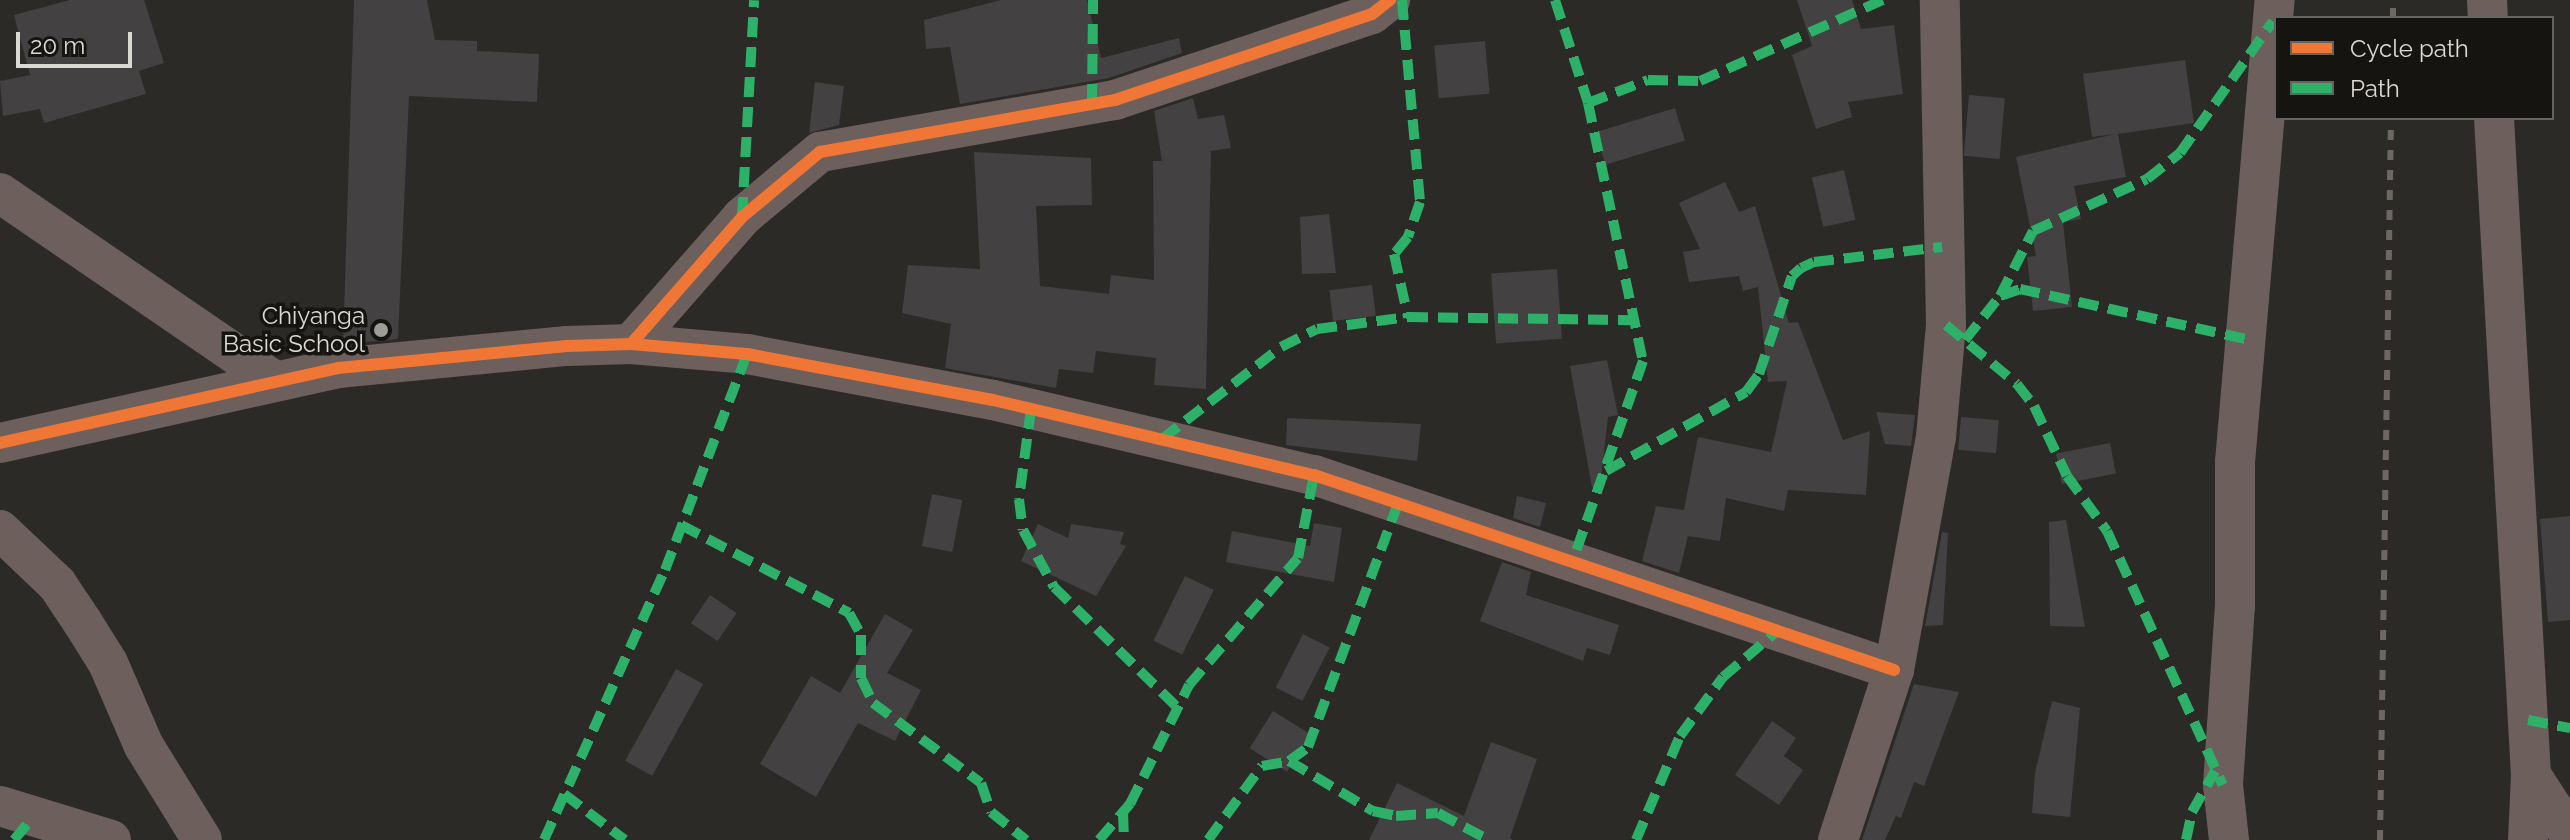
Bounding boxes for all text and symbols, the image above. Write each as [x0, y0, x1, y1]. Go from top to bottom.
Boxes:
scale bar [20, 16, 136, 66]
legend [2274, 16, 2554, 120]
text: 20 m [30, 31, 85, 60]
text: Cycle path [2350, 34, 2469, 63]
text: Path [2350, 74, 2400, 103]
place label: Chiyanga Basic School [223, 302, 365, 358]
marker: Chiyanga Basic School [372, 321, 390, 339]

